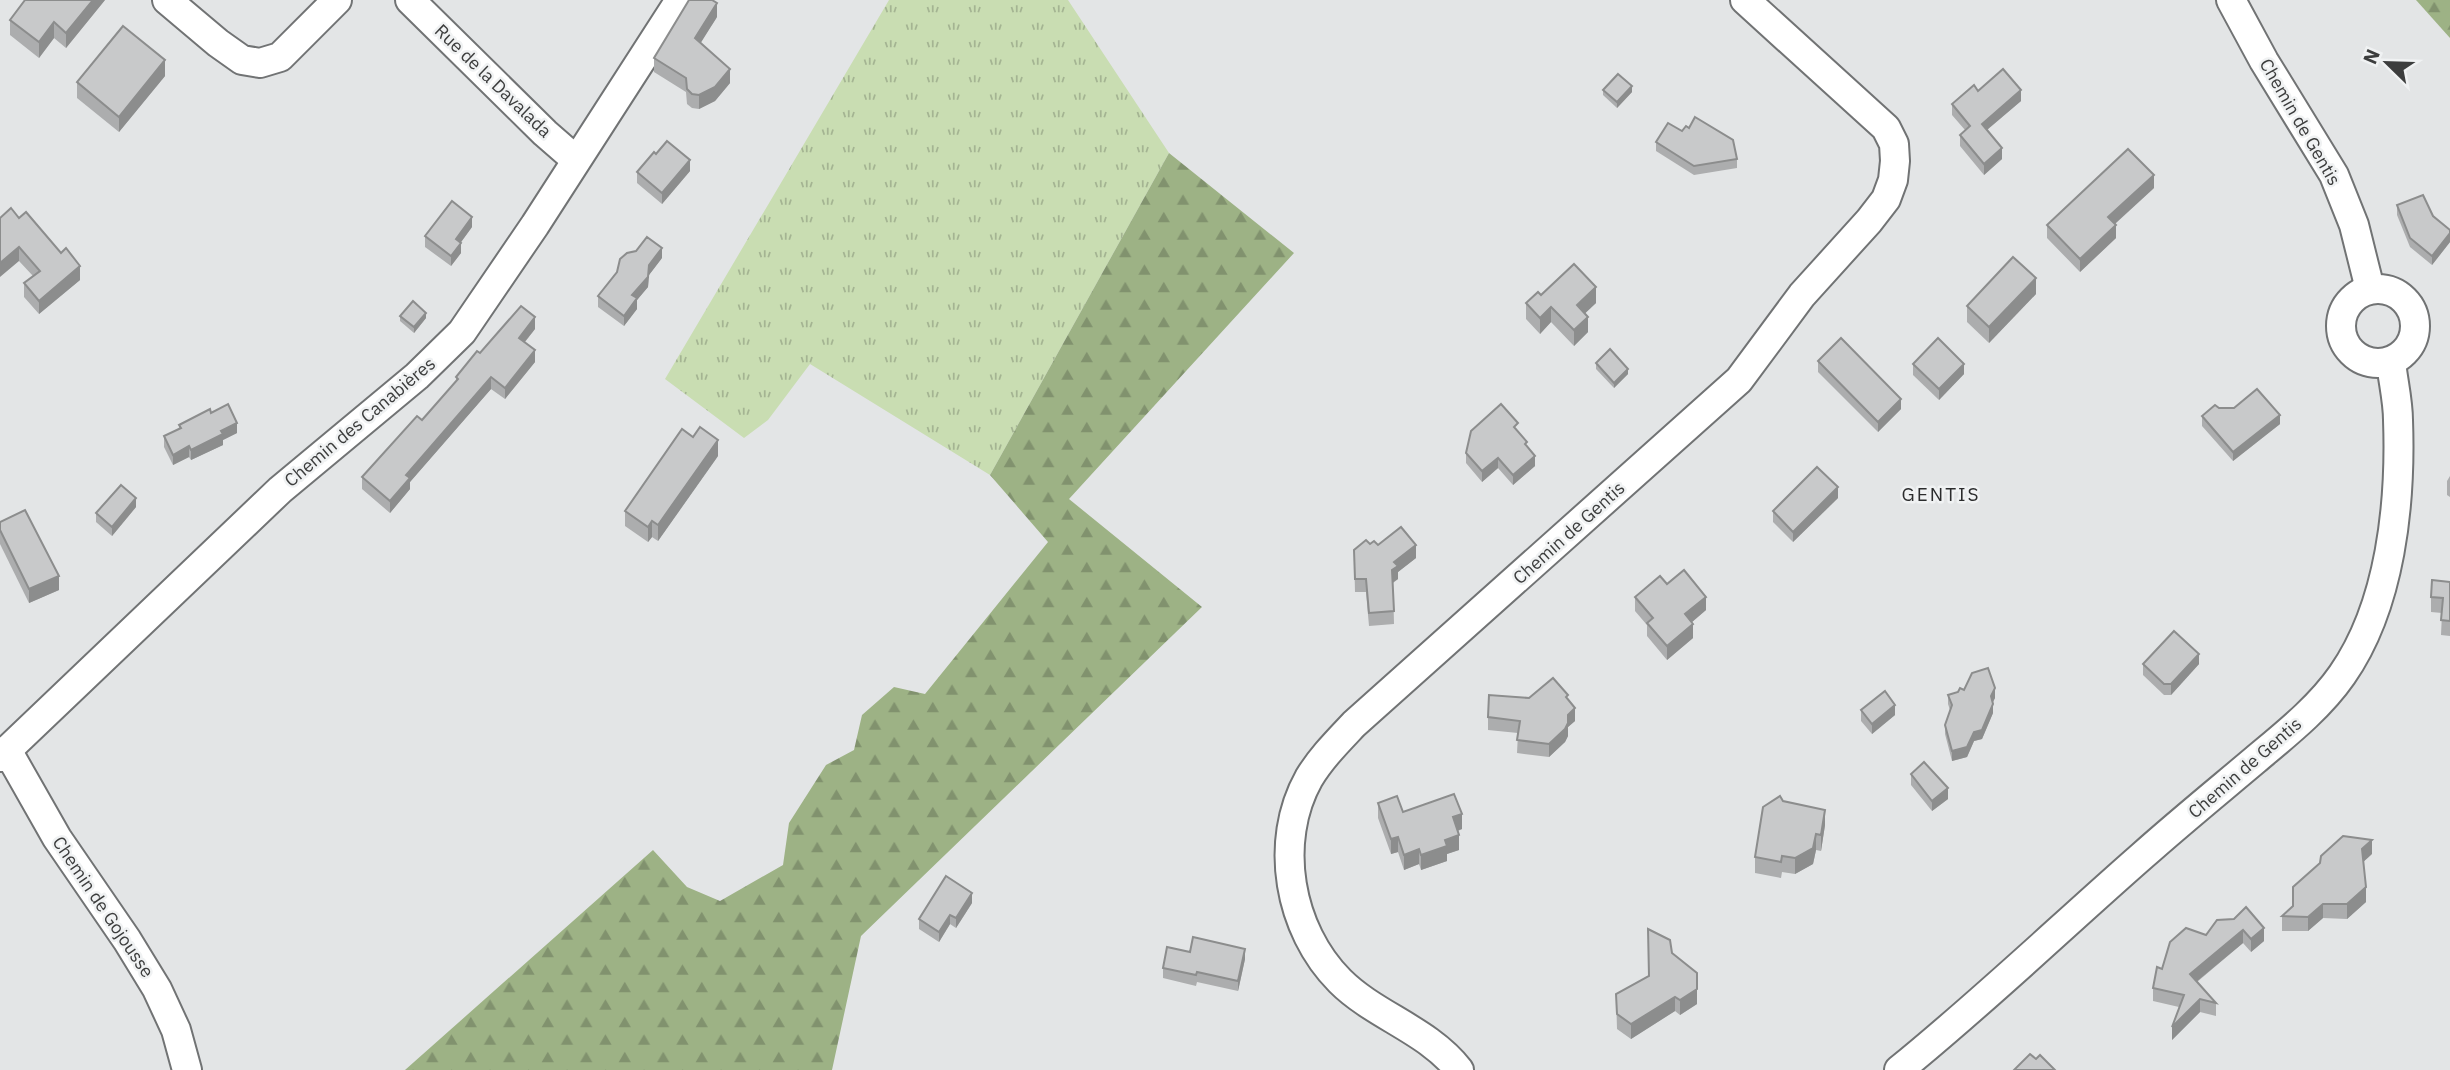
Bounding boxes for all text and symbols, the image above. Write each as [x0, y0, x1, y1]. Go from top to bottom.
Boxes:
street label: Rue de la Davalada [430, 19, 557, 143]
north arrow [2352, 28, 2422, 98]
text: N [2358, 45, 2385, 67]
street label: Chemin de Gentis [2255, 54, 2346, 189]
street label: Chemin des Canabières [280, 352, 440, 491]
street label: Chemin de Gentis [1508, 476, 1629, 589]
district label: GENTIS [1901, 482, 1981, 506]
street label: Chemin de Gentis [2183, 712, 2306, 823]
street label: Chemin de Gojousse [48, 832, 159, 982]

